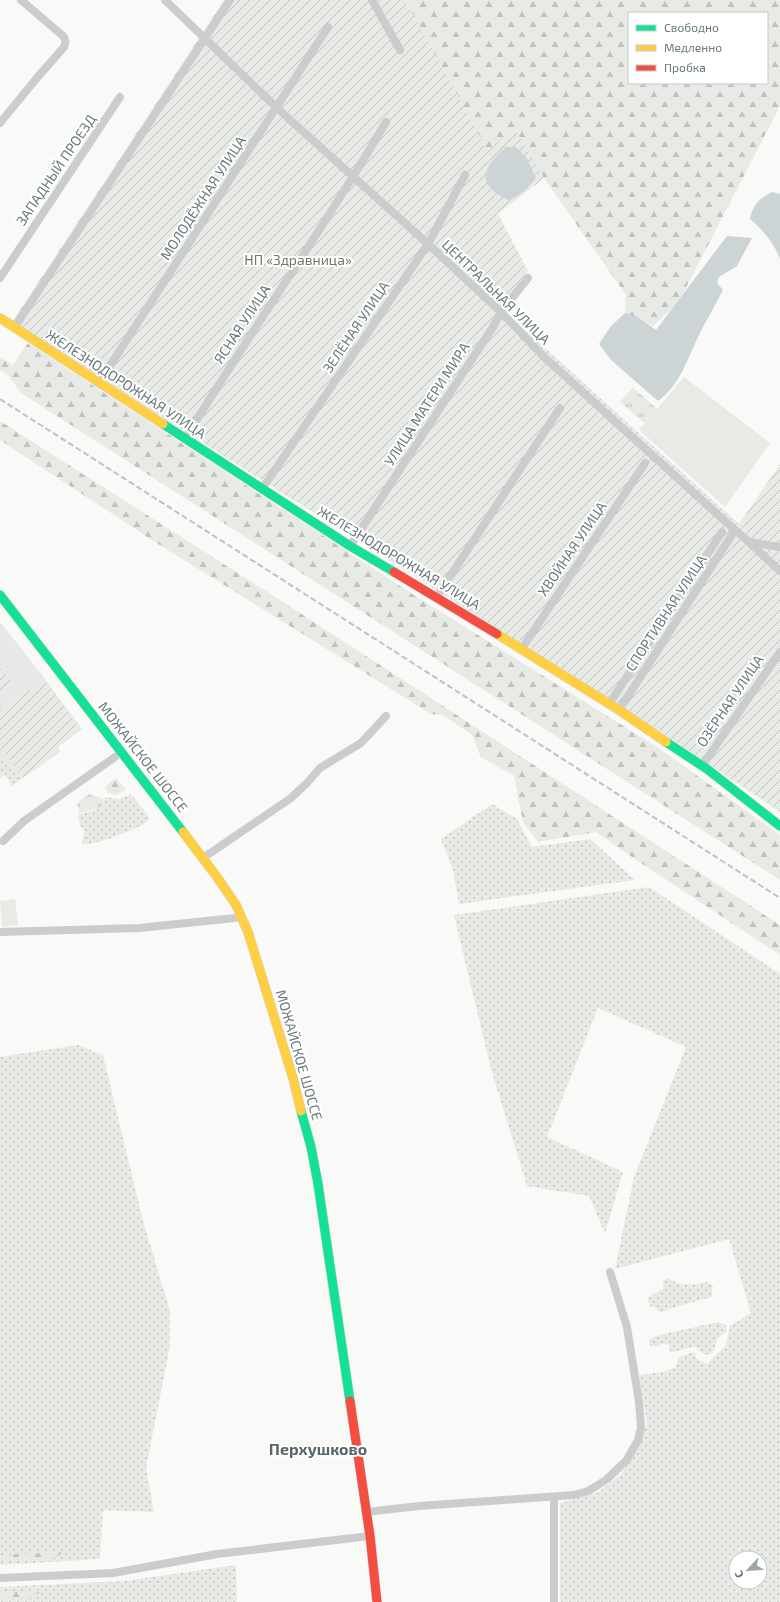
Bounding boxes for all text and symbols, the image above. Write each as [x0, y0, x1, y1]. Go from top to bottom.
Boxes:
legend [628, 12, 768, 84]
text: Свободно [664, 20, 719, 34]
text: Медленно [664, 40, 722, 54]
text: Пробка [664, 60, 706, 74]
street label: ЗАПАДНЫЙ ПРОЕЗД [12, 111, 99, 229]
street label: МОЛОДЁЖНАЯ УЛИЦА [156, 132, 249, 263]
street label: ЦЕНТРАЛЬНАЯ УЛИЦА [439, 236, 554, 348]
park label: НП «Здравница» [244, 251, 352, 268]
street label: ЗЕЛЁНАЯ УЛИЦА [319, 278, 393, 376]
street label: ЯСНАЯ УЛИЦА [210, 281, 274, 366]
street label: ЖЕЛЕЗНОДОРОЖНАЯ УЛИЦА [43, 326, 210, 442]
street label: УЛИЦА МАТЕРИ МИРА [380, 339, 473, 469]
street label: ХВОЙНАЯ УЛИЦА [534, 498, 610, 599]
street label: ЖЕЛЕЗНОДОРОЖНАЯ УЛИЦА [315, 502, 484, 613]
street label: СПОРТИВНАЯ УЛИЦА [622, 551, 710, 674]
street label: ОЗЁРНАЯ УЛИЦА [693, 651, 767, 750]
street label: МОЖАЙСКОЕ ШОССЕ [95, 698, 192, 815]
street label: МОЖАЙСКОЕ ШОССЕ [273, 988, 326, 1122]
district label: Перхушково [269, 1439, 367, 1458]
north arrow [728, 1550, 768, 1590]
text: С [731, 1568, 746, 1580]

